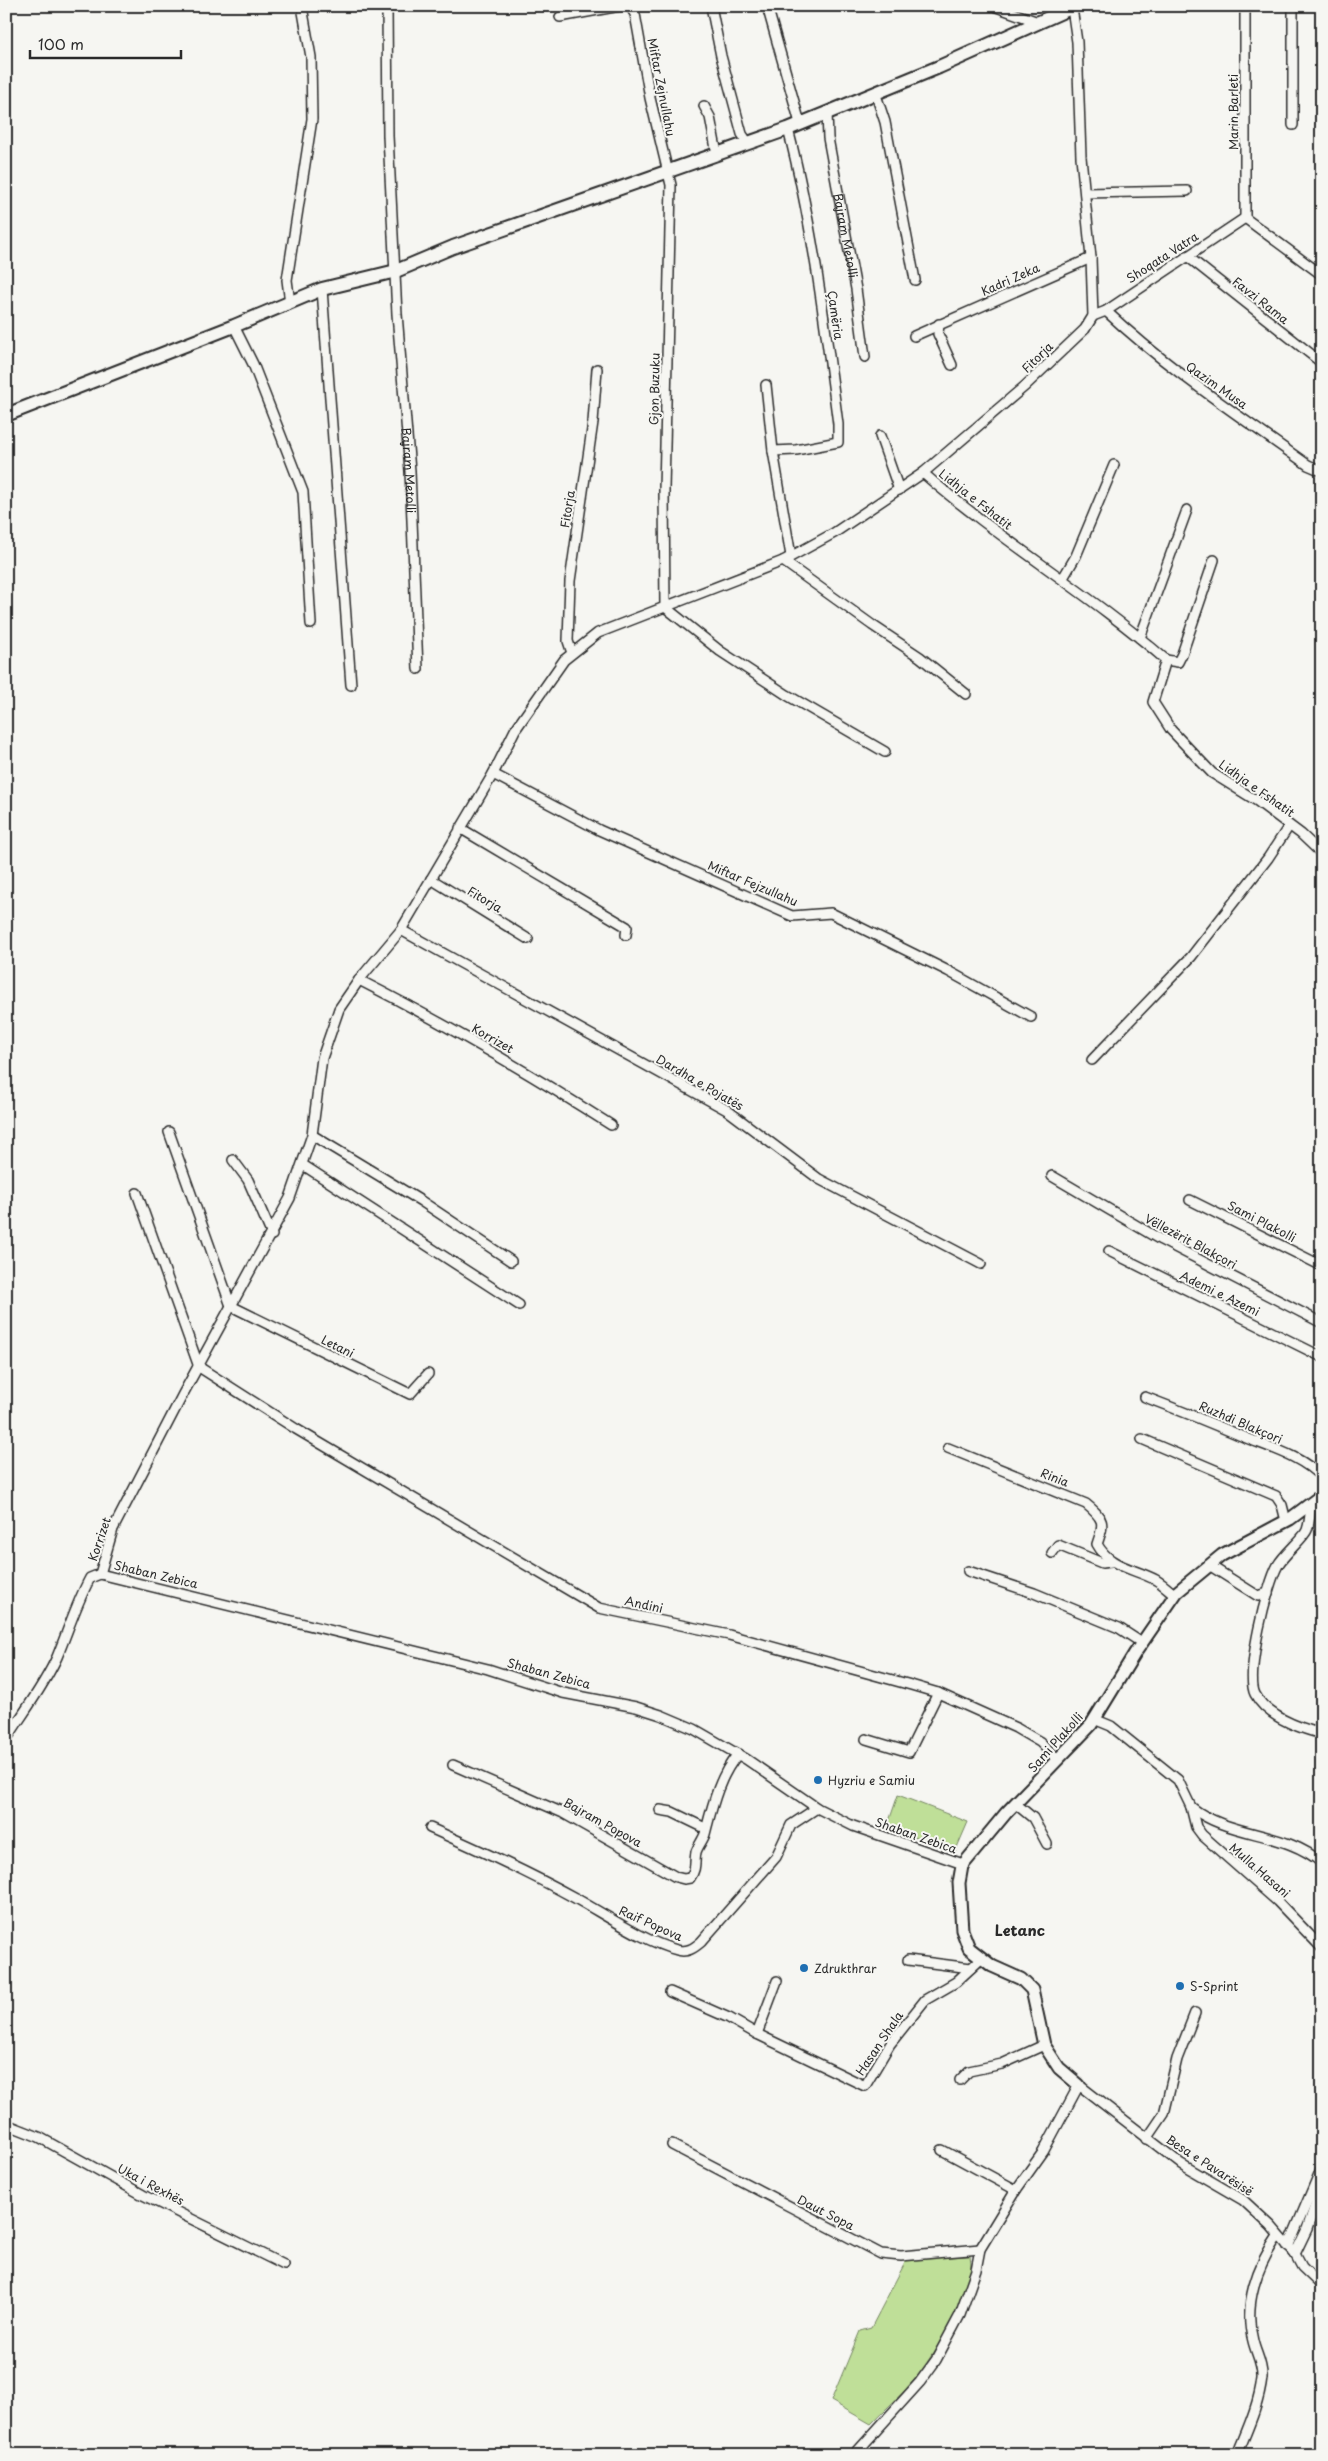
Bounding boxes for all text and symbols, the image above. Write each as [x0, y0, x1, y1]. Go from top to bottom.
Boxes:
scale bar [30, 28, 181, 60]
text: 100 m [38, 32, 84, 55]
street label: Miftar Zejnullahu [644, 36, 680, 138]
street label: Marin Barleti [1224, 74, 1242, 150]
street label: Bajram Metolli [829, 191, 863, 279]
street label: Shoqata Vatra [1122, 227, 1202, 287]
street label: Kadri Zeka [978, 258, 1043, 300]
street label: Favzi Rama [1229, 272, 1293, 328]
street label: Çamëria [824, 289, 848, 341]
street label: Fitorja [1017, 337, 1057, 377]
street label: Gjon Buzuku [644, 353, 664, 425]
street label: Qazim Musa [1183, 357, 1252, 413]
street label: Bajram Metolli [397, 427, 421, 514]
street label: Lidhja e Fshatit [935, 465, 1017, 533]
street label: Fitorja [555, 489, 579, 529]
street label: Lidhja e Fshatit [1215, 755, 1299, 821]
street label: Miftar Fejzullahu [705, 856, 801, 910]
street label: Fitorja [464, 882, 506, 917]
street label: Korrizet [469, 1019, 517, 1057]
street label: Dardha e Pojatës [653, 1050, 747, 1115]
street label: Sami Plakolli [1225, 1196, 1299, 1246]
street label: Vëllezërit Blakçori [1142, 1209, 1240, 1273]
street label: Ademi e Azemi [1177, 1266, 1263, 1320]
street label: Letani [318, 1330, 358, 1362]
street label: Ruzhdi Blakçori [1197, 1396, 1285, 1448]
street label: Rinia [1038, 1463, 1073, 1491]
street label: Korrizet [83, 1514, 115, 1563]
street label: Shaban Zebica [112, 1556, 200, 1592]
street label: Andini [623, 1591, 665, 1617]
street label: Shaban Zebica [505, 1653, 593, 1693]
street label: Sami Plakolli [1023, 1708, 1087, 1776]
place label: Hyzriu e Samiu [828, 1771, 915, 1789]
marker: Hyzriu e Samiu [812, 1774, 824, 1786]
street label: Bajram Popova [561, 1793, 646, 1851]
street label: Shaban Zebica [873, 1813, 960, 1858]
street label: Mulla Hasani [1226, 1838, 1294, 1902]
street label: Raif Popova [616, 1901, 686, 1945]
district label: Letanc [995, 1918, 1045, 1941]
place label: Zdrukthrar [814, 1959, 877, 1977]
marker: Zdrukthrar [798, 1962, 810, 1974]
place label: S-Sprint [1190, 1977, 1238, 1995]
marker: S-Sprint [1174, 1980, 1186, 1992]
street label: Hasan Shala [851, 2007, 907, 2079]
street label: Besa e Pavarësisë [1163, 2130, 1257, 2200]
street label: Uka i Rexhës [114, 2159, 188, 2209]
street label: Daut Sopa [794, 2190, 858, 2234]

